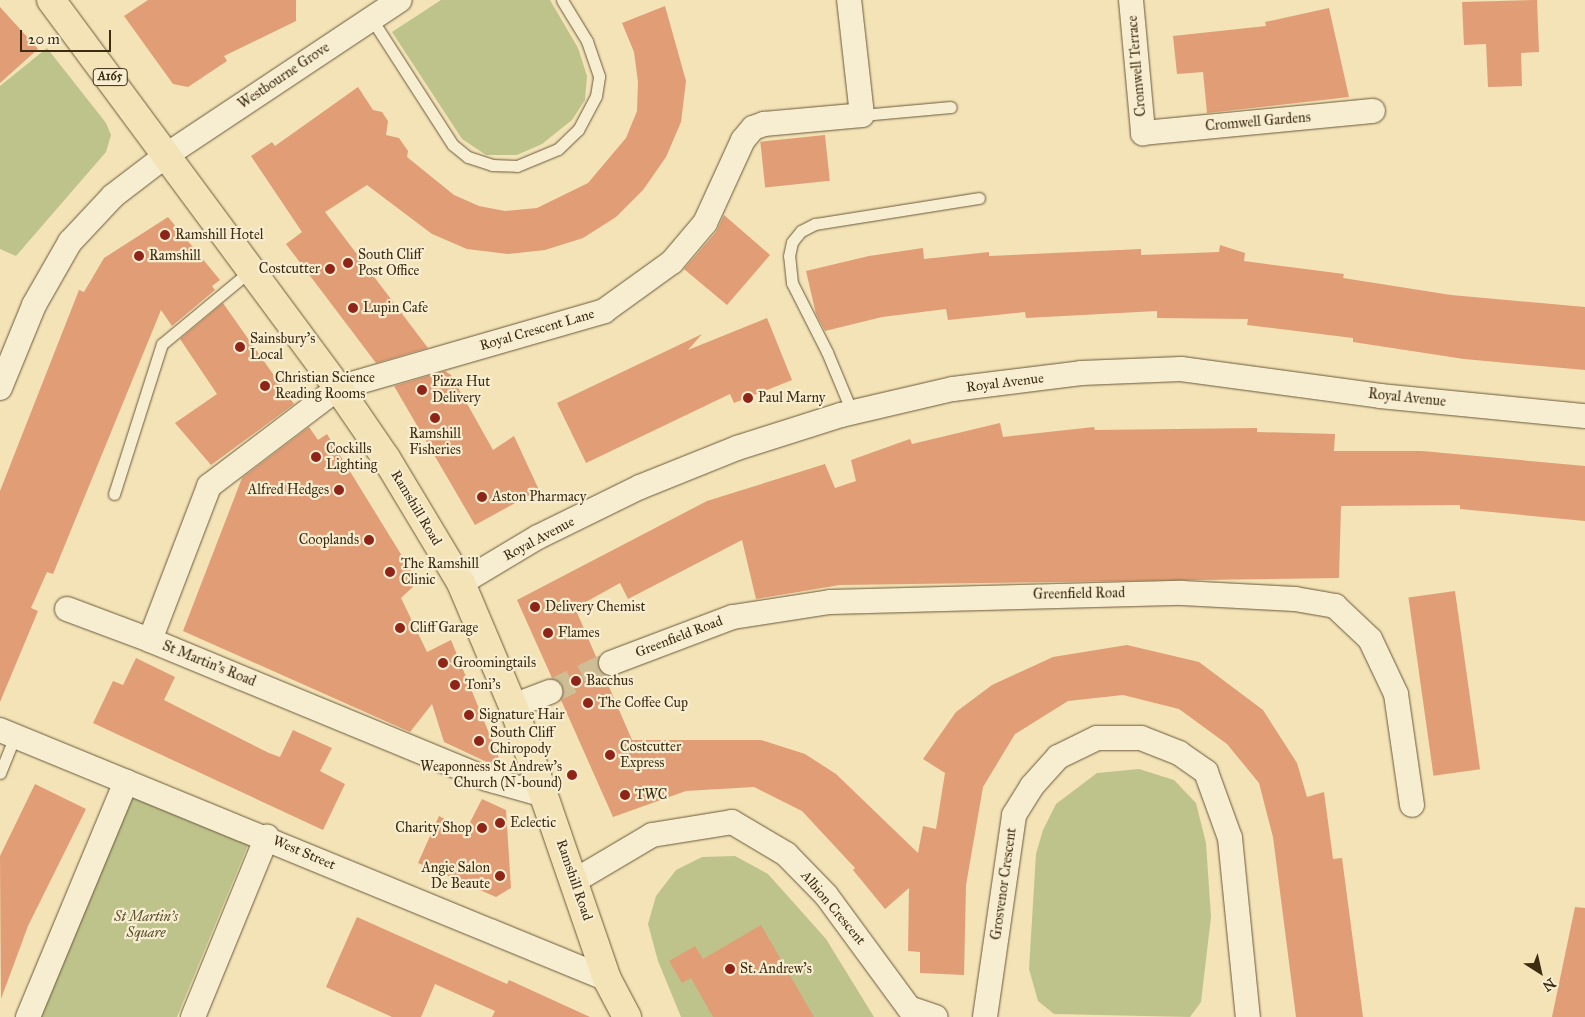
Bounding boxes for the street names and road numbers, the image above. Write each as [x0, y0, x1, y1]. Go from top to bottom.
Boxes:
street label: Cromwell Terrace [1124, 15, 1150, 117]
street label: Westbourne Grove [235, 39, 333, 113]
road number: A165 [92, 68, 128, 86]
street label: Cromwell Gardens [1205, 109, 1311, 135]
street label: Royal Crescent Lane [478, 306, 596, 354]
street label: Royal Avenue [965, 370, 1045, 396]
street label: Royal Avenue [1367, 386, 1447, 410]
street label: Ramshill Road [387, 467, 445, 549]
street label: Royal Avenue [501, 513, 577, 565]
street label: Greenfield Road [1033, 585, 1125, 603]
street label: Greenfield Road [633, 613, 725, 661]
street label: St Martin's Road [160, 638, 258, 690]
street label: Grosvenor Crescent [988, 827, 1020, 941]
street label: West Street [270, 832, 338, 874]
street label: Ramshill Road [552, 837, 596, 923]
street label: Albion Crescent [797, 868, 869, 948]

